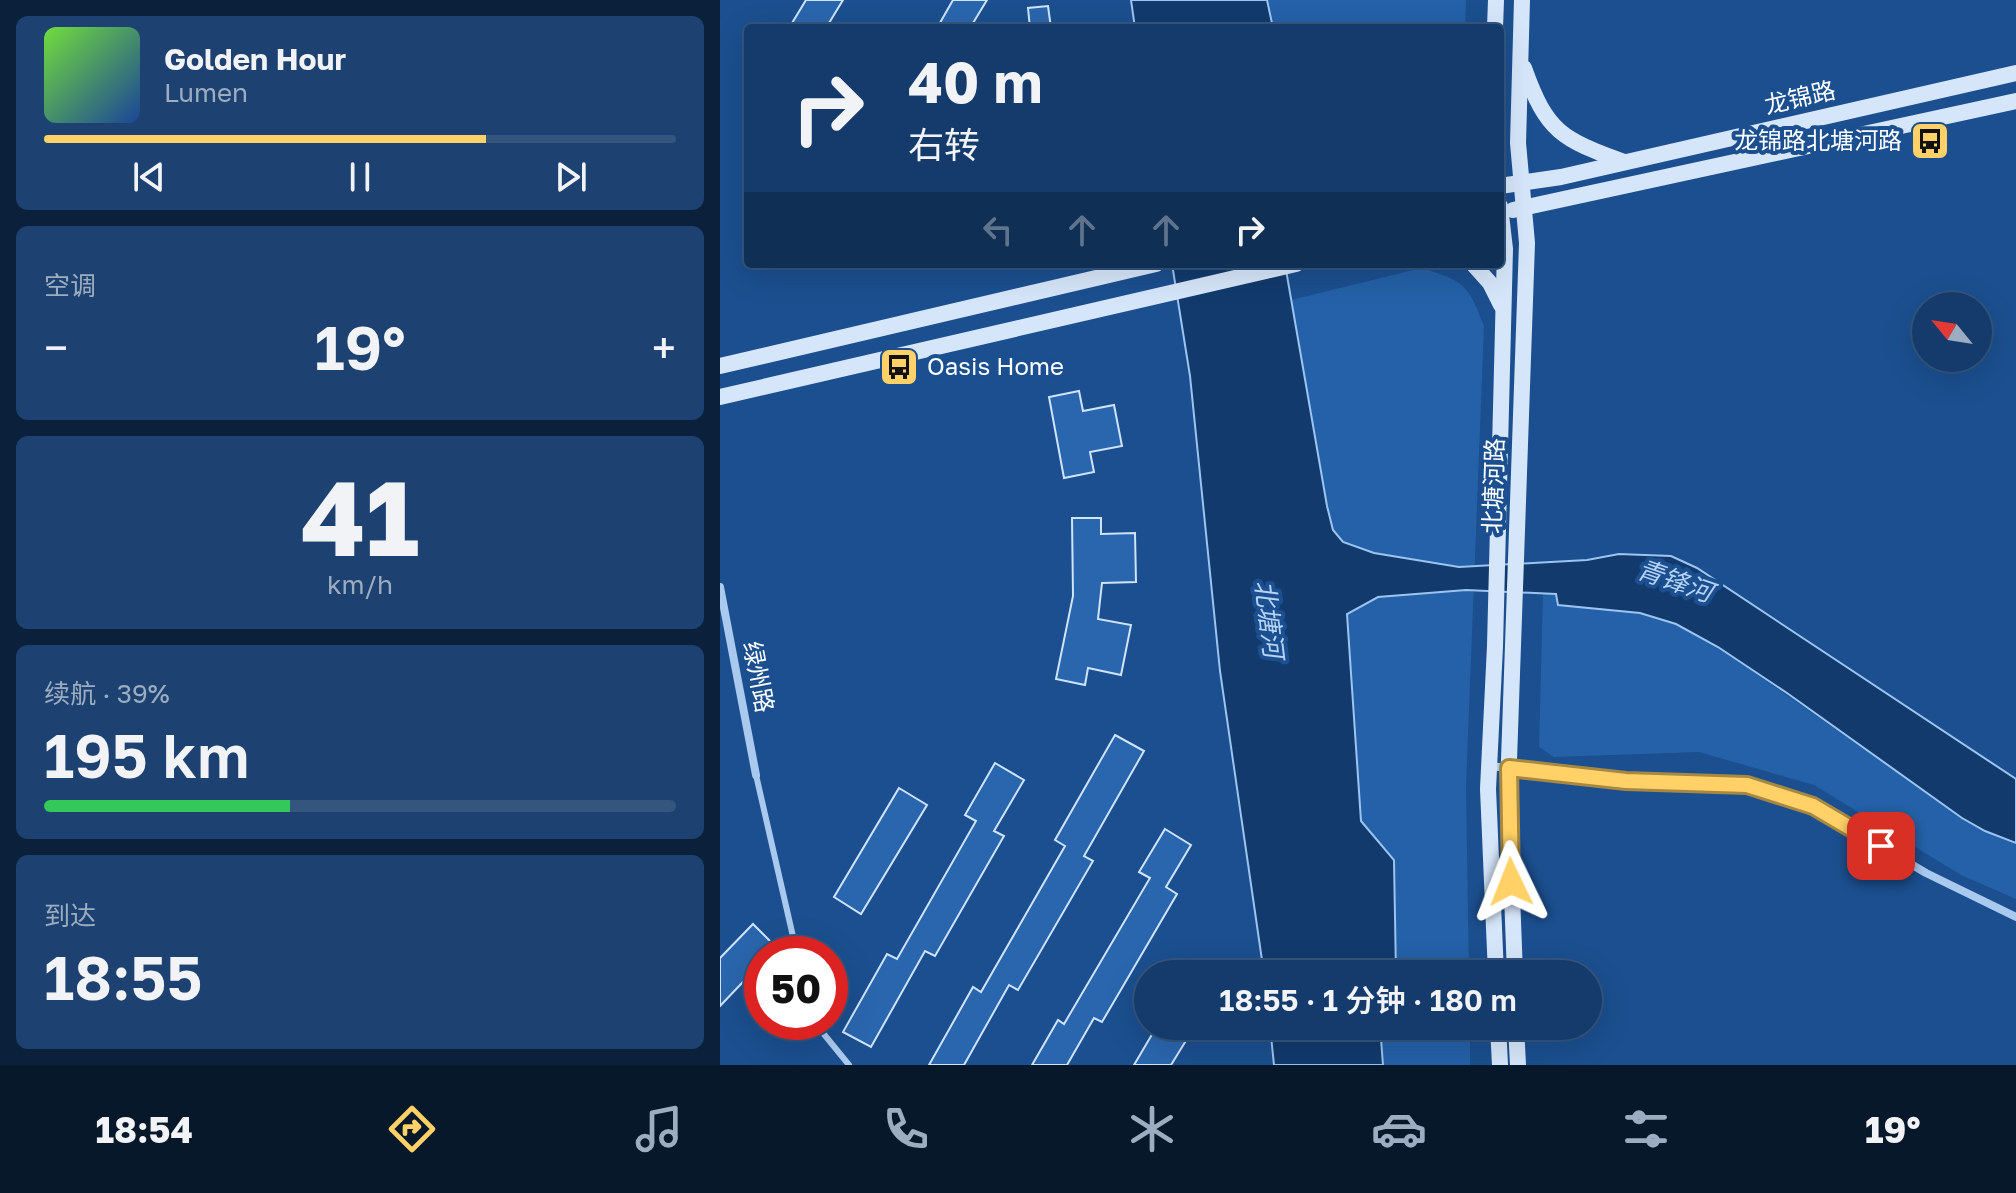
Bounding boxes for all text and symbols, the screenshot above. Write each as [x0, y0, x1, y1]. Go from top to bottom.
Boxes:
text: Golden Hour [164, 41, 346, 77]
text: 40 m [908, 48, 1042, 115]
icon: right [776, 56, 880, 160]
street label: 龙锦路 [1761, 74, 1838, 119]
text: Lumen [164, 77, 248, 108]
bus stop icon: 龙锦路北塘河路 [1909, 120, 1951, 162]
text: 右转 [908, 123, 980, 166]
place label: 龙锦路北塘河路 [1734, 125, 1902, 154]
icon: previous [127, 155, 171, 199]
icon: pause [338, 155, 382, 199]
icon: next [549, 155, 593, 199]
icon: left [976, 208, 1020, 252]
icon: ahead [1060, 208, 1104, 252]
icon: ahead [1144, 208, 1188, 252]
icon: right [1228, 208, 1272, 252]
text: 空调 [44, 270, 96, 301]
north arrow [1912, 292, 1992, 372]
map controls [1912, 292, 1992, 372]
text: 19° [314, 311, 406, 383]
text: − [44, 321, 68, 374]
text: + [652, 321, 676, 374]
bus stop icon: Oasis Home [878, 346, 920, 388]
place label: Oasis Home [927, 351, 1064, 380]
street label: 北塘河路 [1476, 437, 1509, 534]
text: 41 [301, 454, 419, 579]
water label: 青锋河 [1633, 553, 1722, 610]
text: km/h [327, 569, 393, 600]
water label: 北塘河 [1249, 578, 1290, 664]
street label: 绿州路 [738, 639, 781, 715]
text: 续航 · 39% [44, 678, 170, 709]
text: 195 km [44, 719, 250, 791]
pin [1847, 812, 1915, 880]
icon: arrive [1859, 824, 1903, 868]
position arrow [1469, 840, 1553, 924]
text: 到达 [44, 900, 96, 931]
speed limit sign: 50 [744, 936, 848, 1040]
text: 18:55 [44, 941, 202, 1013]
text: 18:55 · 1 分钟 · 180 m [1219, 982, 1517, 1018]
icon: directions [384, 1101, 440, 1157]
icon: music [631, 1101, 687, 1157]
icon: phone [878, 1101, 934, 1157]
icon: climate [1124, 1101, 1180, 1157]
icon: car [1371, 1101, 1427, 1157]
icon: filters [1618, 1101, 1674, 1157]
text: 18:54 [95, 1108, 193, 1151]
text: 19° [1865, 1108, 1920, 1151]

